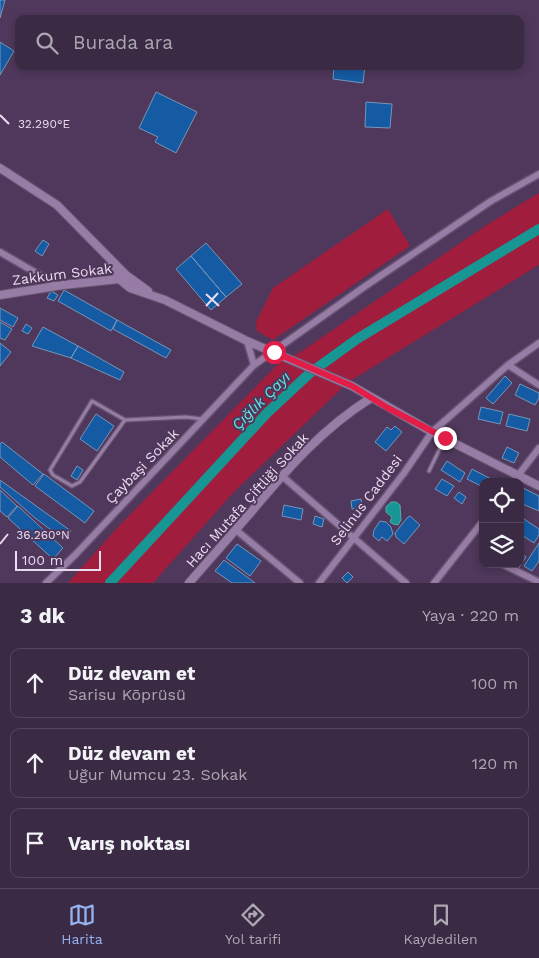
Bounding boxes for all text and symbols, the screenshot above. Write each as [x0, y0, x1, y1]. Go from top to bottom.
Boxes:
search box [15, 15, 524, 70]
icon: search [33, 29, 61, 57]
text: Burada ara [73, 31, 173, 54]
text: 32.290°E [18, 117, 70, 131]
street label: Zakkum Sokak [11, 260, 113, 288]
route start [263, 341, 286, 364]
water label: Çığlık Çayı [228, 368, 294, 434]
street label: Çaybaşi Sokak [102, 425, 182, 507]
route end [434, 427, 457, 450]
street label: Hacı Mutafa Çiftliği Sokak [182, 430, 312, 570]
street label: Selinus Caddesi [327, 452, 405, 548]
map controls [479, 478, 524, 568]
button: locate [479, 478, 524, 523]
button: layers [479, 523, 524, 568]
text: 36.260°N [16, 528, 70, 542]
scale bar [15, 548, 101, 571]
text: 100 m [22, 552, 63, 568]
text: 3 dk [20, 603, 65, 628]
text: Yaya · 220 m [422, 606, 519, 625]
text: Düz devam et [68, 662, 195, 685]
icon: ahead [21, 669, 49, 697]
text: 100 m [471, 674, 518, 693]
text: Sarisu Kōprüsü [68, 685, 186, 704]
text: Düz devam et [68, 742, 195, 765]
icon: ahead [21, 749, 49, 777]
text: 120 m [472, 754, 518, 773]
text: Uğur Mumcu 23. Sokak [68, 765, 247, 784]
icon: arrive [21, 829, 49, 857]
text: Varış noktası [68, 832, 190, 855]
tab: Harita [61, 901, 103, 947]
tab: Yol tarifi [225, 901, 281, 947]
tab: Kaydedilen [404, 901, 478, 947]

